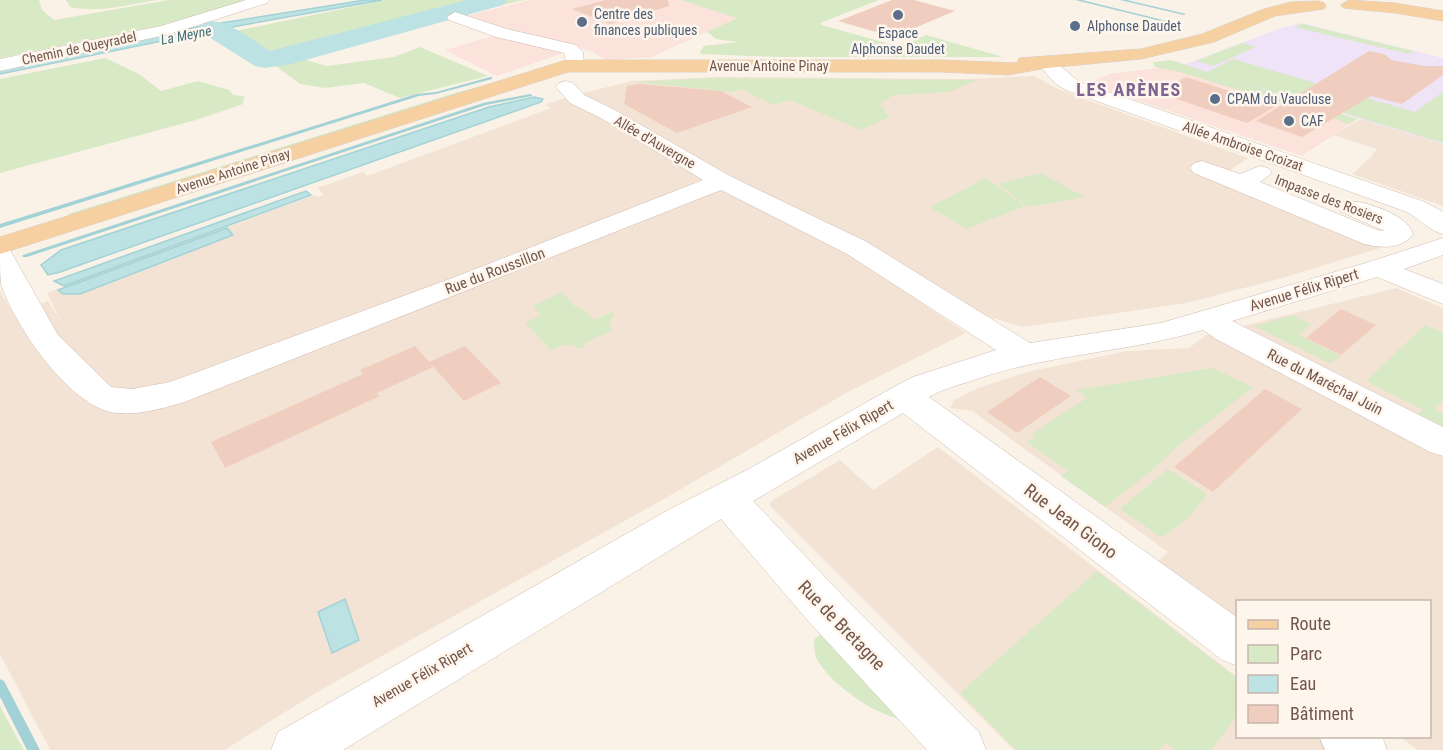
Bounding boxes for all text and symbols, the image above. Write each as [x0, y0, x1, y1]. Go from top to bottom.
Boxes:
place label: Centre des finances publiques [594, 6, 697, 38]
marker: Espace Alphonse Daudet [891, 8, 905, 22]
marker: Centre des finances publiques [575, 15, 589, 29]
place label: Alphonse Daudet [1087, 18, 1181, 34]
marker: Alphonse Daudet [1068, 19, 1082, 33]
water label: La Meyne [159, 22, 213, 48]
place label: Espace Alphonse Daudet [851, 25, 945, 57]
street label: Chemin de Queyradel [20, 28, 138, 68]
street label: Avenue Antoine Pinay [709, 58, 829, 74]
district label: LES ARÈNES [1076, 79, 1182, 100]
place label: CPAM du Vaucluse [1227, 91, 1331, 107]
marker: CPAM du Vaucluse [1208, 92, 1222, 106]
street label: Allée d'Auvergne [612, 112, 699, 172]
place label: CAF [1301, 113, 1324, 129]
marker: CAF [1282, 114, 1296, 128]
street label: Allée Ambroise Croizat [1181, 118, 1305, 174]
street label: Avenue Antoine Pinay [174, 145, 292, 197]
street label: Impasse des Rosiers [1273, 171, 1385, 227]
street label: Rue du Roussillon [443, 244, 547, 298]
street label: Avenue Félix Ripert [1247, 265, 1361, 315]
street label: Rue du Maréchal Juin [1264, 345, 1386, 419]
street label: Avenue Félix Ripert [790, 396, 896, 468]
street label: Rue Jean Giono [1020, 479, 1122, 563]
street label: Rue de Bretagne [794, 576, 890, 674]
legend [1236, 600, 1431, 738]
text: Route [1290, 613, 1331, 634]
street label: Avenue Félix Ripert [369, 639, 475, 711]
text: Parc [1290, 643, 1322, 664]
text: Eau [1290, 673, 1316, 694]
text: Bâtiment [1290, 703, 1354, 724]

